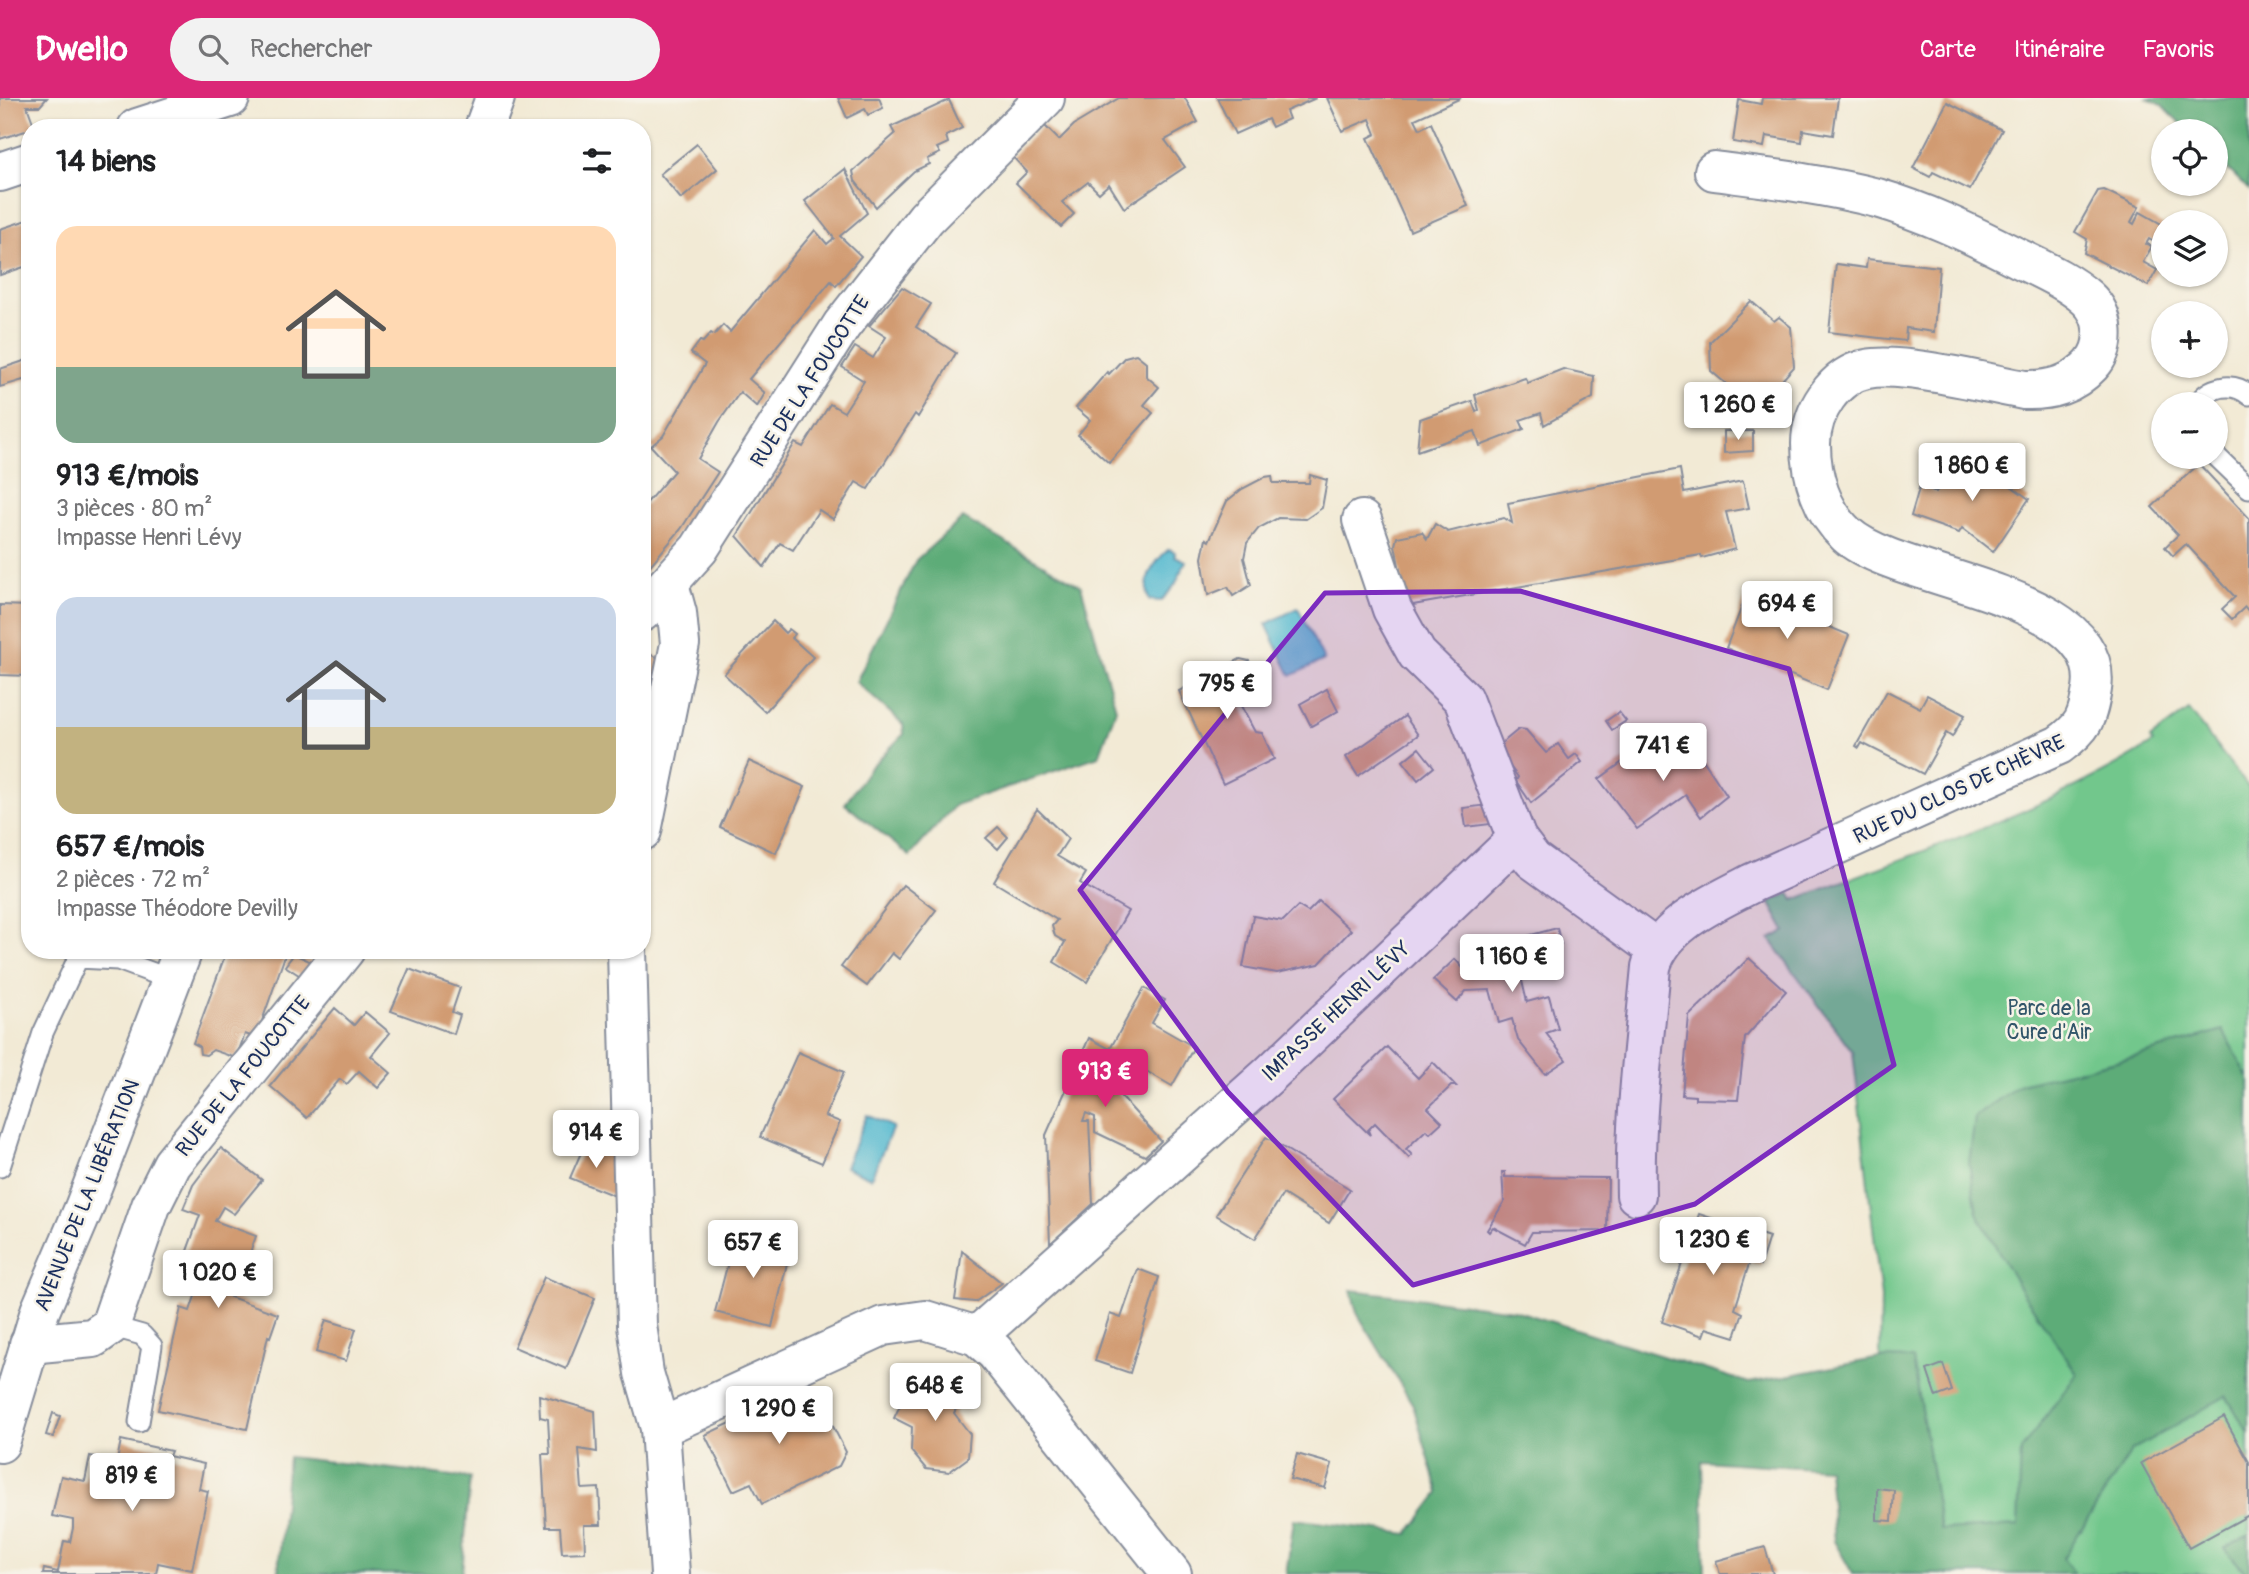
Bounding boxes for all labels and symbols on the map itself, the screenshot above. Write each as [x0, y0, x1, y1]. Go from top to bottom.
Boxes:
street label: RUE DE LA FOUCOTTE [745, 290, 876, 472]
pin: 1 260 € [1673, 382, 1803, 442]
pin: 1 860 € [1907, 444, 2037, 503]
pin: 694 € [1738, 582, 1836, 641]
pin: 795 € [1178, 662, 1276, 721]
pin: 741 € [1614, 724, 1712, 783]
street label: RUE DU CLOS DE CHÈVRE [1849, 728, 2069, 850]
pin: 1 160 € [1447, 934, 1577, 994]
street label: IMPASSE HENRI LÉVY [1256, 935, 1416, 1087]
street label: RUE DE LA FOUCOTTE [170, 990, 317, 1162]
park label: Parc de la Cure d'Air [2007, 995, 2092, 1046]
pin: 913 € [1056, 1049, 1154, 1109]
street label: AVENUE DE LA LIBÉRATION [29, 1075, 146, 1315]
pin: 914 € [547, 1110, 645, 1170]
pin: 1 230 € [1648, 1218, 1778, 1277]
pin: 657 € [704, 1220, 802, 1280]
pin: 1 020 € [153, 1250, 283, 1310]
pin: 648 € [886, 1364, 984, 1423]
pin: 1 290 € [714, 1386, 844, 1446]
pin: 819 € [83, 1454, 181, 1513]

